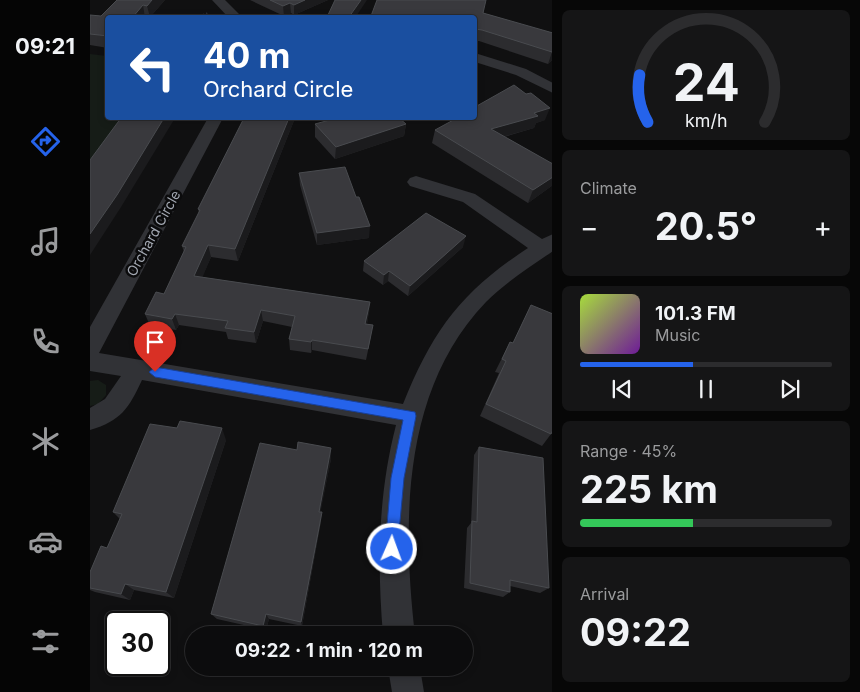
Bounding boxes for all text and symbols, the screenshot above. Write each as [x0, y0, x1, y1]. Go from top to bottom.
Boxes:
text: 09:21 [15, 33, 75, 59]
text: 40 m [203, 34, 291, 76]
icon: left [120, 35, 185, 100]
text: 24 [672, 51, 740, 114]
text: Orchard Circle [203, 76, 353, 102]
text: km/h [685, 110, 727, 131]
icon: directions [28, 124, 63, 159]
text: Climate [580, 178, 637, 198]
street label: Orchard Circle [122, 187, 184, 279]
text: 20.5° [655, 203, 757, 249]
text: − [580, 210, 599, 244]
text: + [813, 210, 832, 244]
icon: music [28, 224, 63, 259]
text: 101.3 FM [655, 302, 736, 325]
pin [134, 321, 176, 372]
icon: phone [28, 324, 63, 359]
text: Music [655, 325, 700, 345]
icon: arrive [141, 328, 169, 356]
icon: previous [608, 375, 636, 403]
icon: pause [692, 375, 720, 403]
icon: next [776, 375, 804, 403]
icon: climate [28, 424, 63, 459]
text: Range · 45% [580, 441, 677, 461]
text: 225 km [580, 466, 718, 512]
position arrow [365, 522, 417, 574]
icon: car [28, 524, 63, 559]
text: Arrival [580, 584, 629, 604]
text: 09:22 [580, 609, 691, 655]
speed limit sign: 30 [105, 611, 170, 676]
icon: filters [28, 624, 63, 659]
text: 09:22 · 1 min · 120 m [235, 639, 423, 662]

